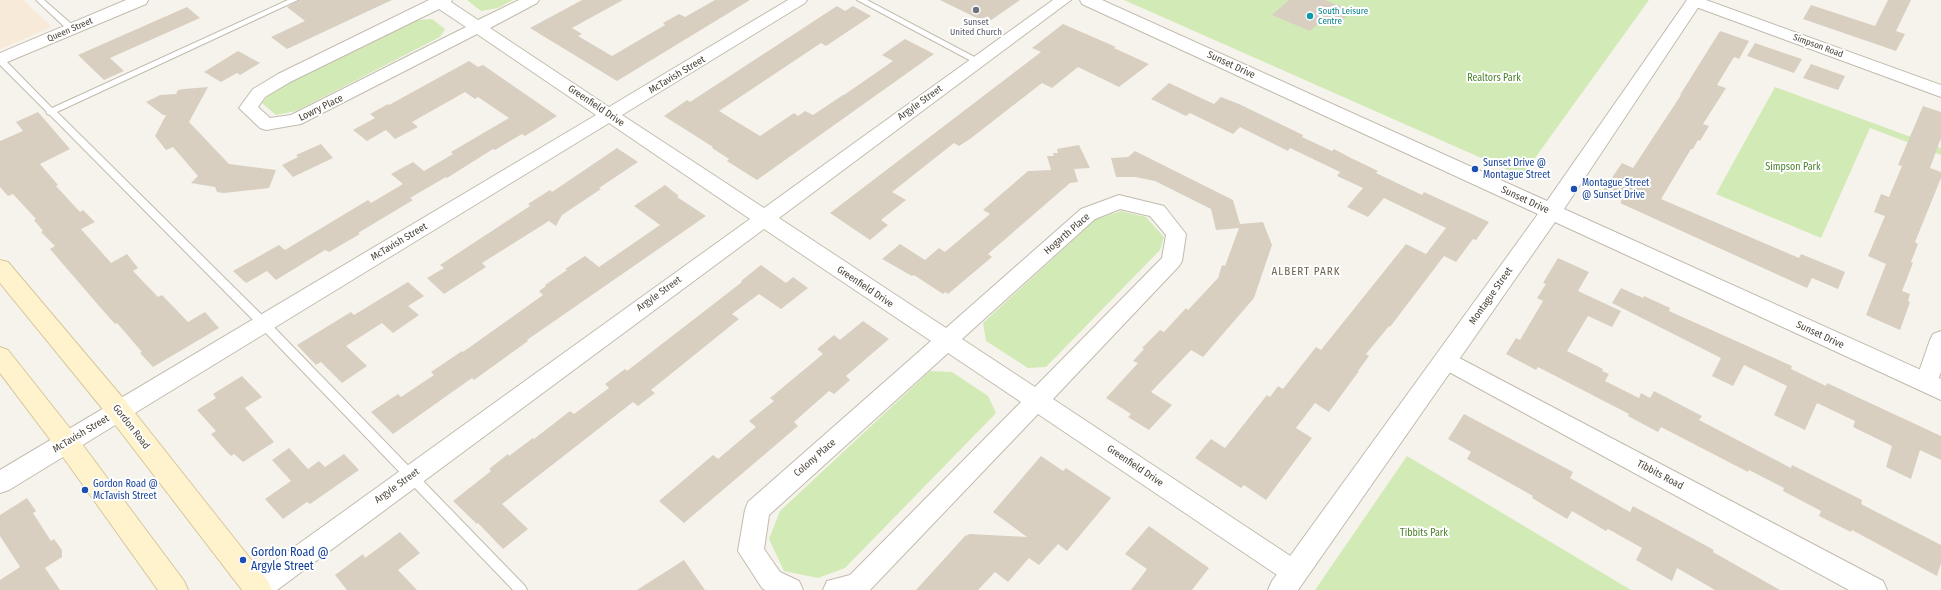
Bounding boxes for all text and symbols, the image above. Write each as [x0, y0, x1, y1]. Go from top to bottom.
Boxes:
marker: Sunset United Church [971, 5, 981, 15]
place label: South Leisure Centre [1318, 6, 1368, 27]
marker: South Leisure Centre [1305, 11, 1315, 21]
street label: Queen Street [46, 16, 94, 44]
place label: Sunset United Church [950, 17, 1002, 38]
street label: Simpson Road [1791, 32, 1845, 60]
street label: Sunset Drive [1205, 49, 1257, 81]
street label: McTavish Street [647, 53, 707, 97]
park label: Realtors Park [1467, 72, 1521, 84]
street label: Greenfield Drive [565, 83, 627, 129]
street label: Argyle Street [895, 83, 945, 123]
street label: Lowry Place [297, 92, 345, 124]
place label: Sunset Drive @ Montague Street [1483, 157, 1550, 180]
park label: Simpson Park [1765, 161, 1821, 173]
marker: Sunset Drive @ Montague Street [1470, 164, 1480, 174]
place label: Montague Street @ Sunset Drive [1582, 177, 1649, 200]
street label: Sunset Drive [1499, 184, 1551, 216]
marker: Montague Street @ Sunset Drive [1569, 184, 1579, 194]
street label: Hogarth Place [1042, 211, 1092, 257]
street label: McTavish Street [369, 220, 429, 264]
street label: Greenfield Drive [834, 264, 896, 310]
district label: ALBERT PARK [1272, 265, 1340, 279]
street label: Montague Street [1467, 265, 1515, 327]
street label: Argyle Street [634, 274, 684, 314]
street label: Sunset Drive [1794, 319, 1846, 351]
street label: Gordon Road [110, 402, 152, 452]
street label: McTavish Street [51, 412, 111, 456]
street label: Colony Place [792, 437, 838, 479]
street label: Greenfield Drive [1104, 443, 1166, 489]
street label: Tibbits Road [1635, 458, 1685, 492]
street label: Argyle Street [372, 466, 422, 506]
place label: Gordon Road @ McTavish Street [93, 478, 158, 502]
marker: Gordon Road @ McTavish Street [80, 485, 90, 495]
park label: Tibbits Park [1400, 527, 1448, 539]
place label: Gordon Road @ Argyle Street [251, 546, 329, 574]
marker: Gordon Road @ Argyle Street [238, 555, 248, 565]

